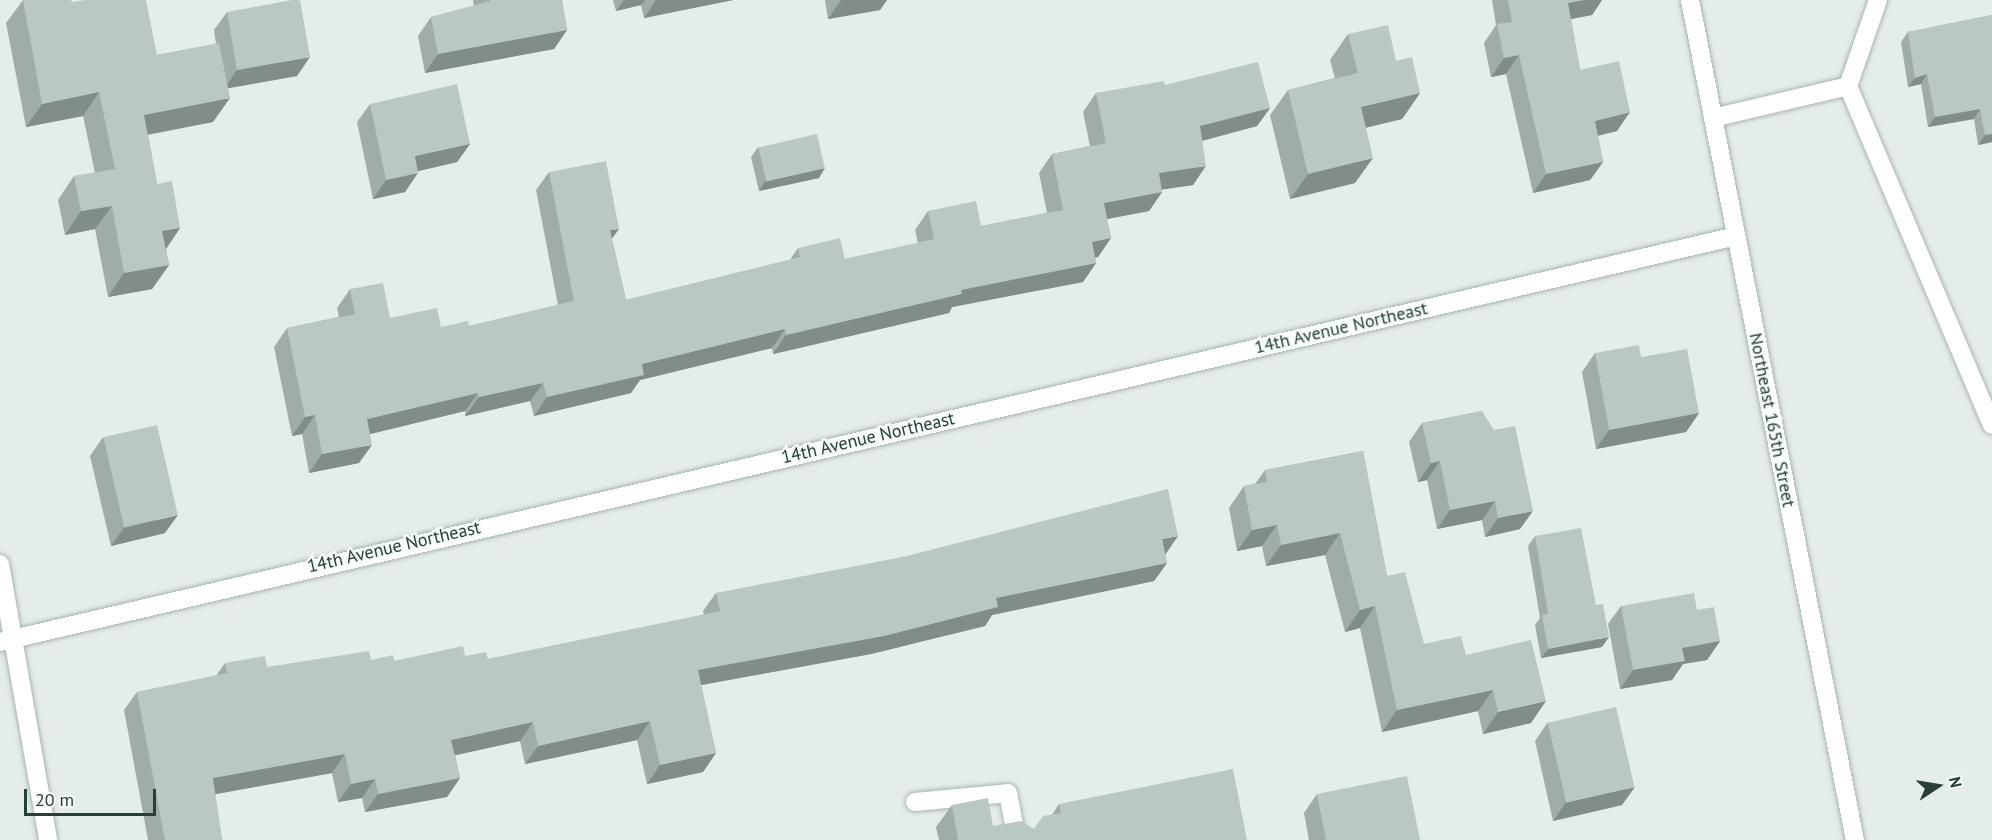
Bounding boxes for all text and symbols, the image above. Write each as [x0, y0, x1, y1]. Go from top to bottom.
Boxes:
street label: 14th Avenue Northeast [1252, 298, 1430, 358]
street label: Northeast 165th Street [1745, 331, 1799, 509]
street label: 14th Avenue Northeast [779, 408, 957, 468]
street label: 14th Avenue Northeast [305, 517, 483, 577]
north arrow [1908, 756, 1968, 816]
text: N [1945, 775, 1966, 789]
scale bar [27, 777, 159, 815]
text: 20 m [35, 788, 74, 811]

